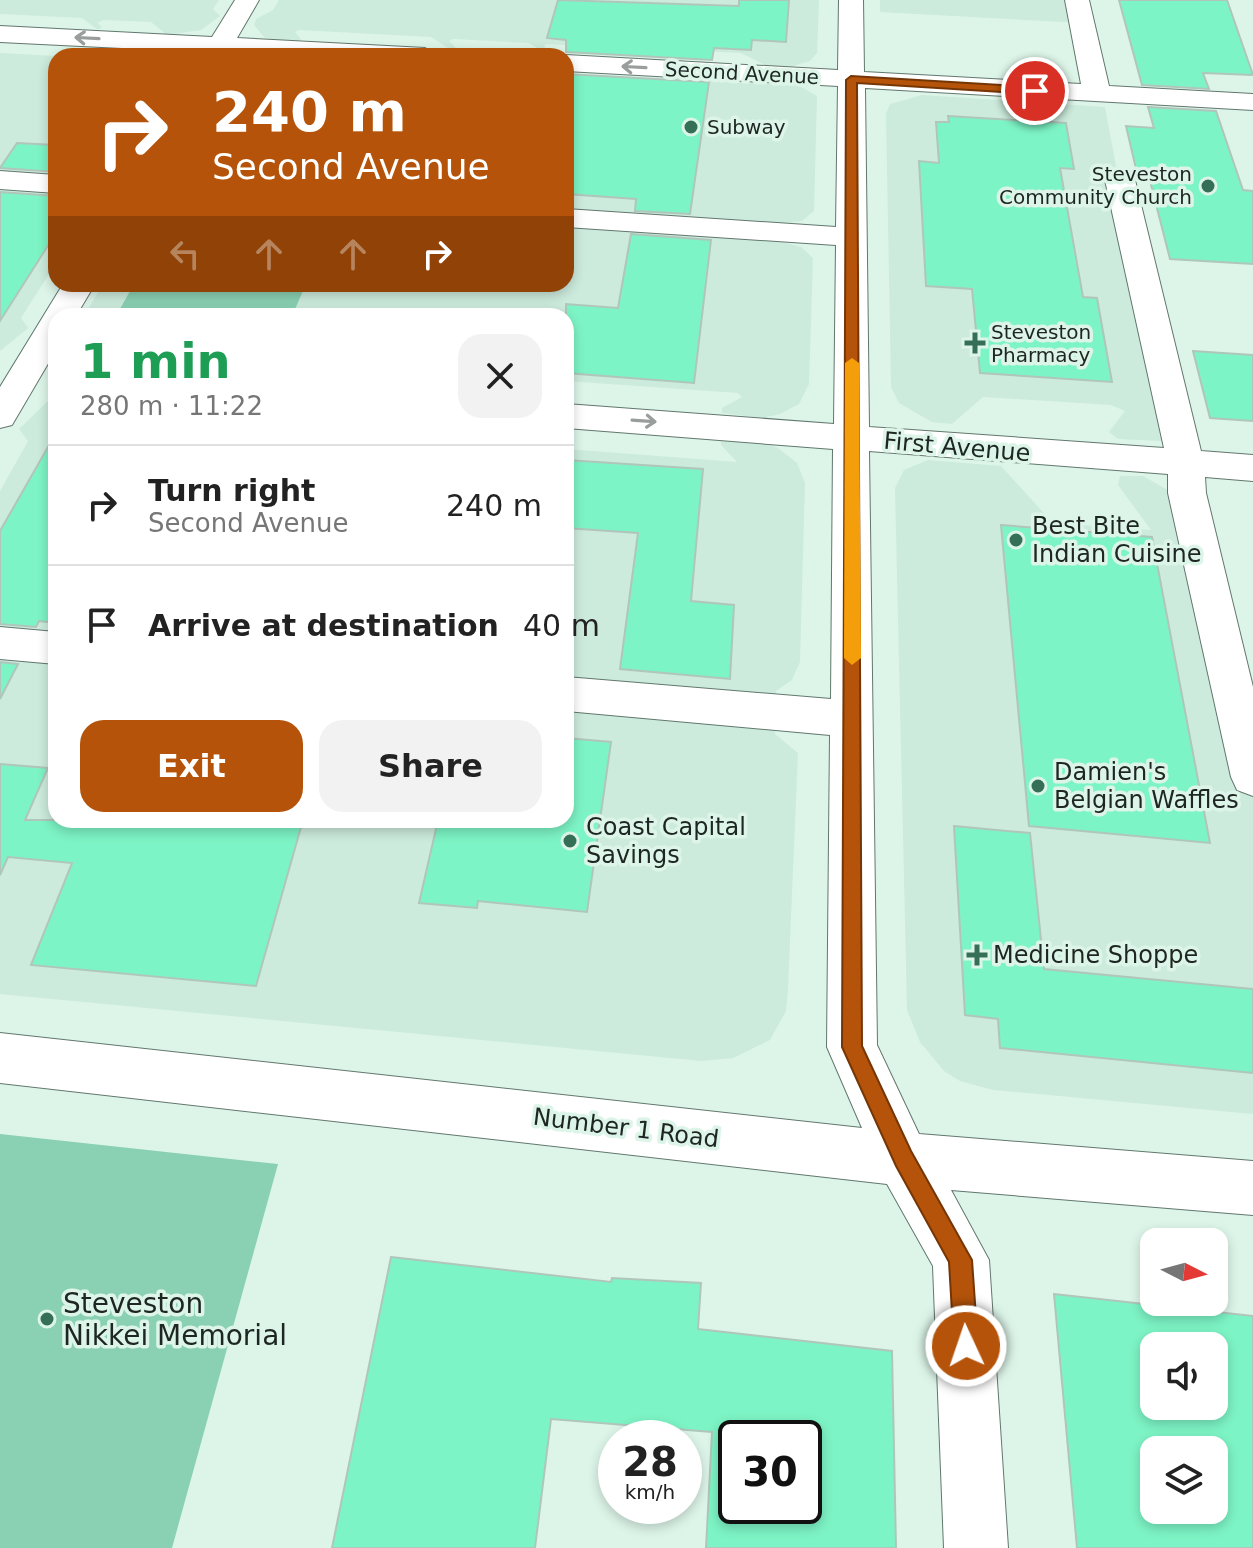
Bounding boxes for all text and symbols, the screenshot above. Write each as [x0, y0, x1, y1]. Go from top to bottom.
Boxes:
one-way arrow [74, 30, 101, 45]
street label: Second Avenue [664, 57, 820, 89]
pin [1001, 57, 1069, 125]
one-way arrow [621, 59, 648, 74]
icon: arrive [1013, 69, 1057, 113]
text: 240 m [212, 79, 407, 144]
icon: right [80, 80, 184, 184]
place label: Subway [707, 115, 786, 139]
marker: Subway [682, 118, 700, 136]
text: Second Avenue [212, 146, 490, 187]
place label: Steveston Community Church [999, 162, 1192, 209]
marker: Steveston Community Church [1199, 177, 1217, 195]
icon: left [163, 232, 207, 276]
icon: ahead [247, 232, 291, 276]
icon: ahead [331, 232, 375, 276]
icon: right [415, 232, 459, 276]
place label: Steveston Pharmacy [991, 320, 1091, 367]
text: 1 min [80, 333, 231, 389]
button: close [458, 334, 542, 418]
marker: Steveston Pharmacy [966, 334, 984, 352]
text: 280 m · 11:22 [80, 391, 263, 421]
one-way arrow [630, 414, 657, 429]
street label: First Avenue [882, 427, 1032, 467]
text: Turn right [148, 473, 315, 508]
icon: right [80, 483, 124, 527]
text: 240 m [446, 488, 542, 523]
text: Second Avenue [148, 508, 349, 538]
place label: Best Bite Indian Cuisine [1032, 512, 1202, 568]
marker: Best Bite Indian Cuisine [1007, 531, 1025, 549]
icon: arrive [80, 603, 124, 647]
text: Arrive at destination [148, 608, 499, 643]
text: 40 m [523, 608, 600, 643]
button: Exit [80, 720, 303, 812]
button: Share [319, 720, 542, 812]
place label: Damien's Belgian Waffles [1054, 758, 1239, 814]
marker: Damien's Belgian Waffles [1029, 777, 1047, 795]
place label: Coast Capital Savings [586, 813, 746, 869]
marker: Coast Capital Savings [561, 832, 579, 850]
place label: Medicine Shoppe [993, 941, 1198, 969]
marker: Medicine Shoppe [968, 946, 986, 964]
street label: Number 1 Road [531, 1103, 721, 1153]
north arrow [1140, 1228, 1228, 1316]
map controls [1140, 1228, 1228, 1524]
place label: Steveston Nikkei Memorial [63, 1287, 287, 1352]
position arrow [924, 1304, 1008, 1388]
marker: Steveston Nikkei Memorial [38, 1310, 56, 1328]
button: sound [1140, 1332, 1228, 1420]
speed limit sign: 30 [718, 1420, 822, 1524]
button: layers [1140, 1436, 1228, 1524]
text: 28 [622, 1439, 678, 1485]
text: km/h [625, 1480, 675, 1504]

